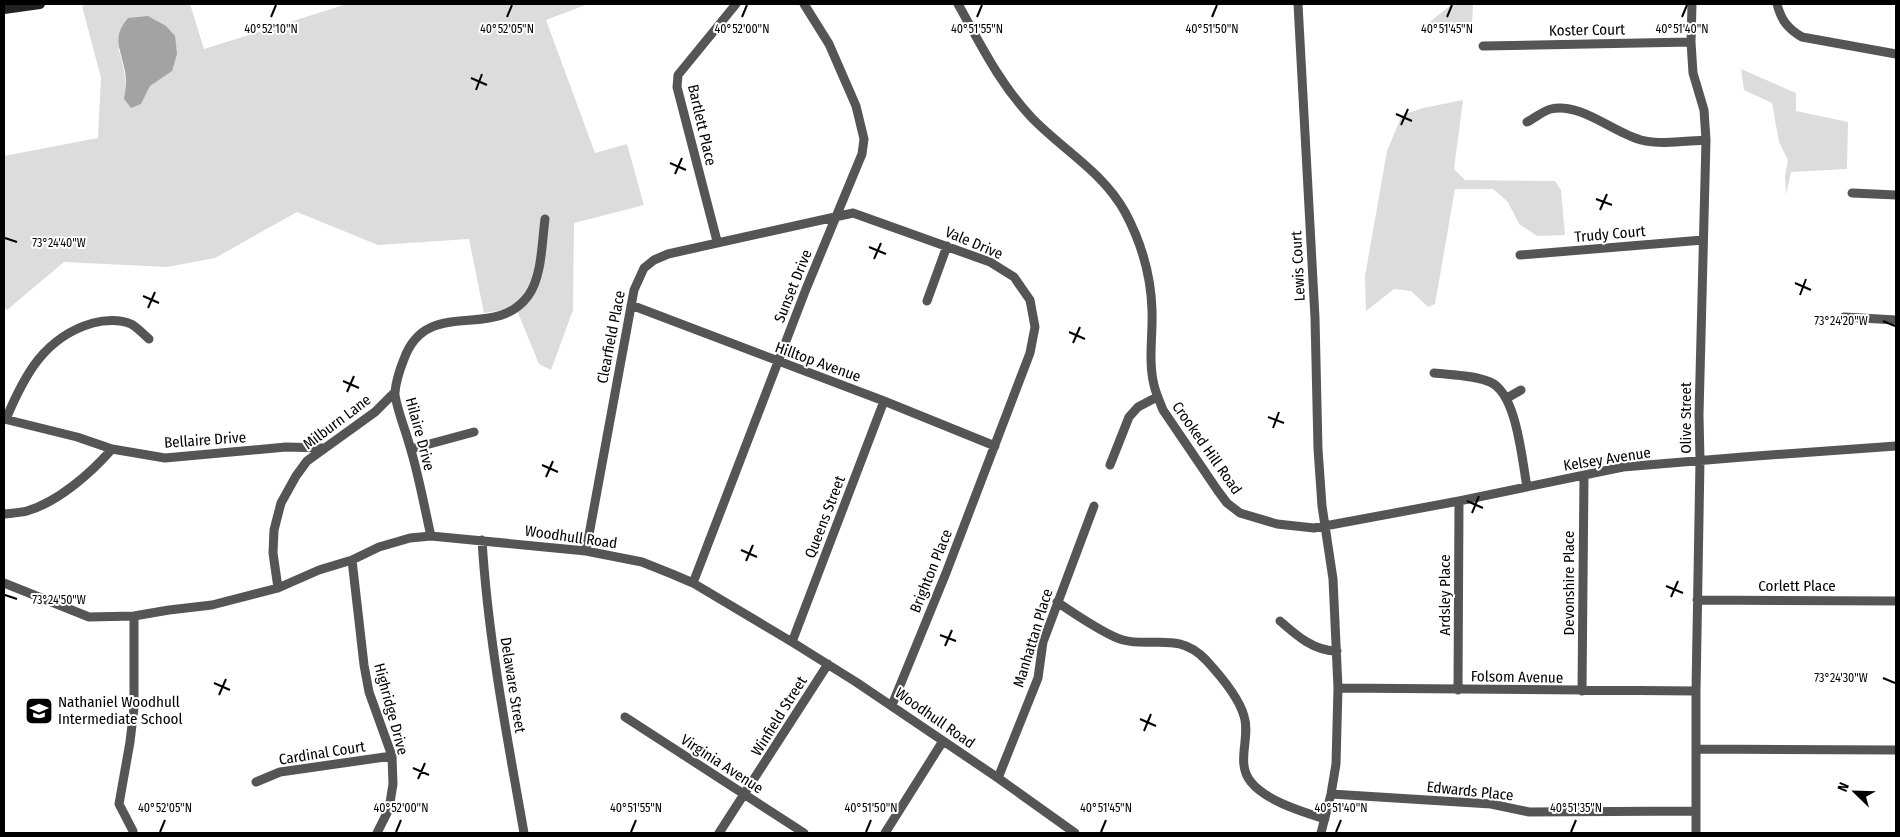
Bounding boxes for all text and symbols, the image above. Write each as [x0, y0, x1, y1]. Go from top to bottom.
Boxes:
street label: Koster Court [1549, 20, 1625, 40]
text: 40°52'10"N [244, 22, 298, 36]
text: 40°52'05"N [480, 22, 534, 36]
text: 40°52'00"N [715, 22, 769, 36]
text: 40°51'55"N [951, 22, 1003, 36]
text: 40°51'50"N [1185, 22, 1239, 36]
text: 40°51'45"N [1421, 22, 1473, 36]
text: 40°51'40"N [1656, 22, 1709, 36]
street label: Bartlett Place [684, 83, 720, 167]
street label: Trudy Court [1574, 222, 1646, 246]
street label: Vale Drive [942, 223, 1006, 263]
street label: Lewis Court [1287, 230, 1309, 302]
text: 73°24'40"W [32, 236, 86, 250]
street label: Sunset Drive [770, 247, 816, 325]
street label: Clearfield Place [593, 289, 629, 385]
text: 73°24'20"W [1814, 314, 1868, 328]
street label: Hilltop Avenue [773, 338, 863, 386]
street label: Olive Street [1677, 382, 1695, 454]
street label: Milburn Lane [300, 391, 374, 453]
street label: Hilaire Drive [402, 395, 438, 473]
street label: Crooked Hill Road [1168, 398, 1246, 498]
street label: Bellaire Drive [163, 428, 247, 452]
street label: Kelsey Avenue [1562, 443, 1652, 475]
street label: Queens Street [801, 473, 849, 561]
street label: Woodhull Road [524, 522, 618, 552]
street label: Brighton Place [906, 527, 956, 615]
street label: Devonshire Place [1560, 531, 1578, 635]
street label: Ardsley Place [1436, 554, 1454, 636]
street label: Corlett Place [1758, 577, 1836, 595]
street label: Manhattan Place [1009, 587, 1057, 689]
text: 73°24'50"W [32, 593, 86, 607]
street label: Delaware Street [497, 636, 529, 734]
street label: Highridge Drive [370, 661, 412, 757]
street label: Folsom Avenue [1471, 667, 1563, 687]
text: 73°24'30"W [1814, 671, 1868, 685]
street label: Winfield Street [747, 673, 811, 759]
street label: Woodhull Road [892, 684, 978, 752]
place label: Nathaniel Woodhull Intermediate School [58, 693, 182, 728]
school or university icon: Nathaniel Woodhull Intermediate School [24, 696, 54, 726]
street label: Virginia Avenue [677, 731, 767, 797]
street label: Cardinal Court [278, 737, 367, 769]
north arrow [1830, 767, 1880, 817]
street label: Edwards Place [1426, 778, 1514, 804]
text: N [1834, 780, 1853, 794]
text: 40°52'05"N [138, 801, 192, 815]
text: 40°52'00"N [374, 801, 428, 815]
text: 40°51'55"N [610, 801, 662, 815]
text: 40°51'50"N [844, 801, 898, 815]
text: 40°51'45"N [1080, 801, 1132, 815]
text: 40°51'40"N [1315, 801, 1368, 815]
text: 40°51'35"N [1550, 801, 1602, 815]

